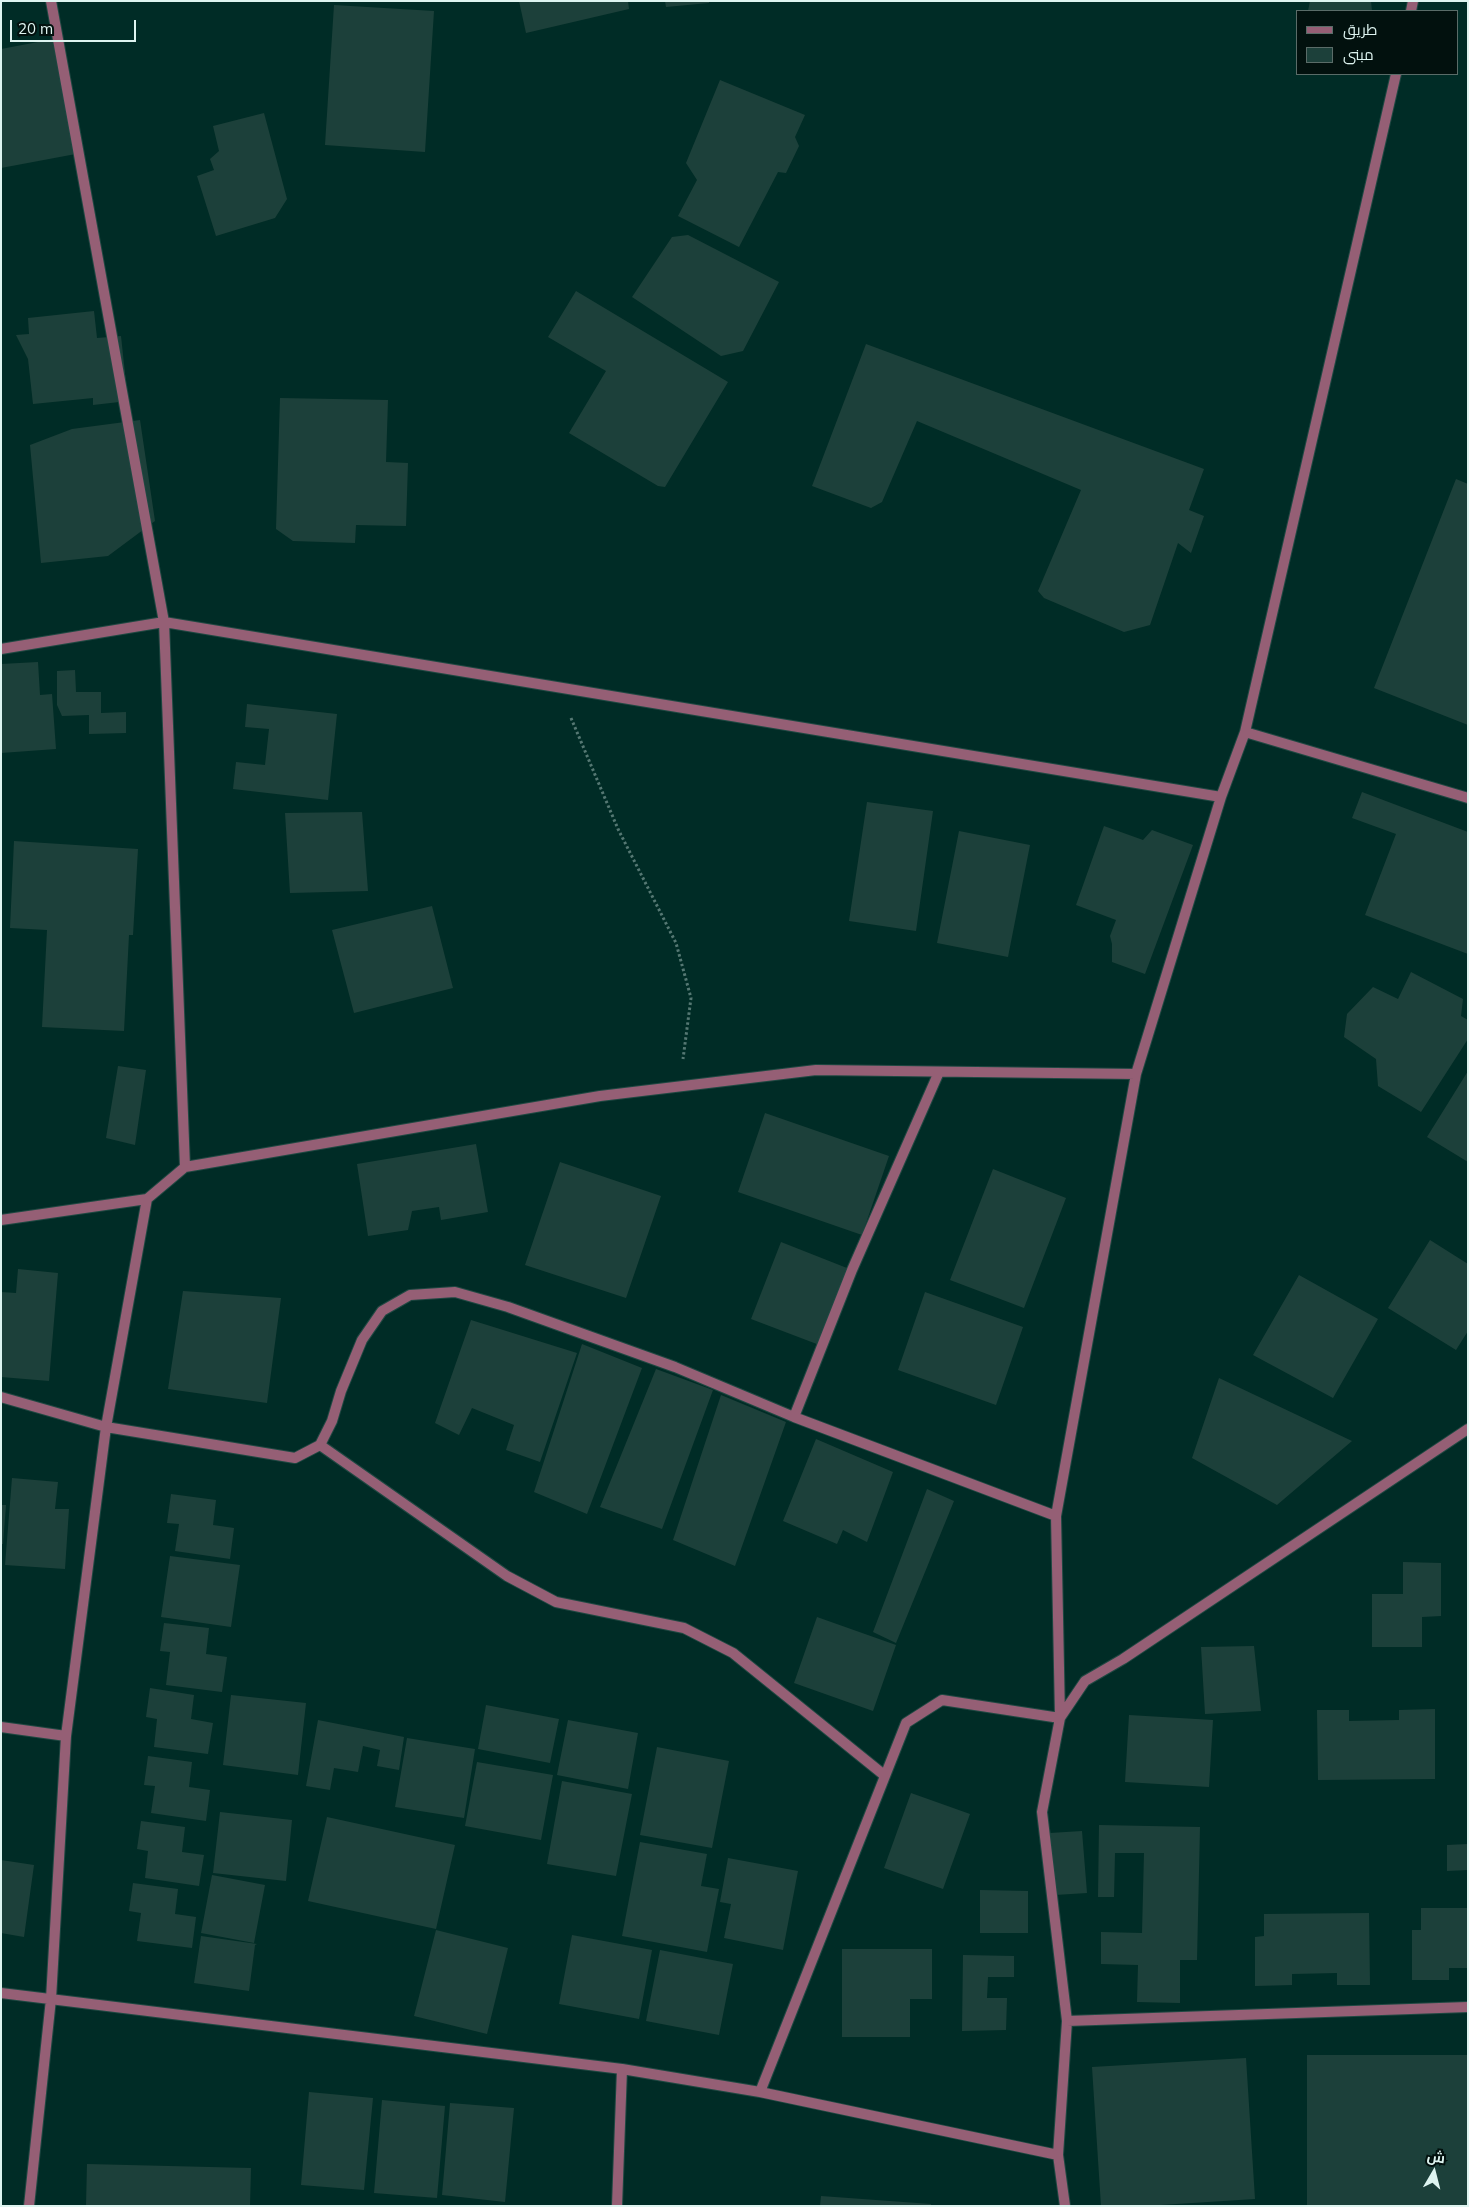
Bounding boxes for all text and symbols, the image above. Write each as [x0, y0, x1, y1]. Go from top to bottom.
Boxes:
scale bar [12, 10, 139, 42]
legend [1296, 10, 1459, 75]
text: 20 m [18, 19, 53, 38]
text: طريق [1343, 20, 1377, 39]
text: مبنى [1343, 45, 1374, 64]
north arrow [1409, 2147, 1459, 2197]
text: ش [1426, 2147, 1446, 2167]

